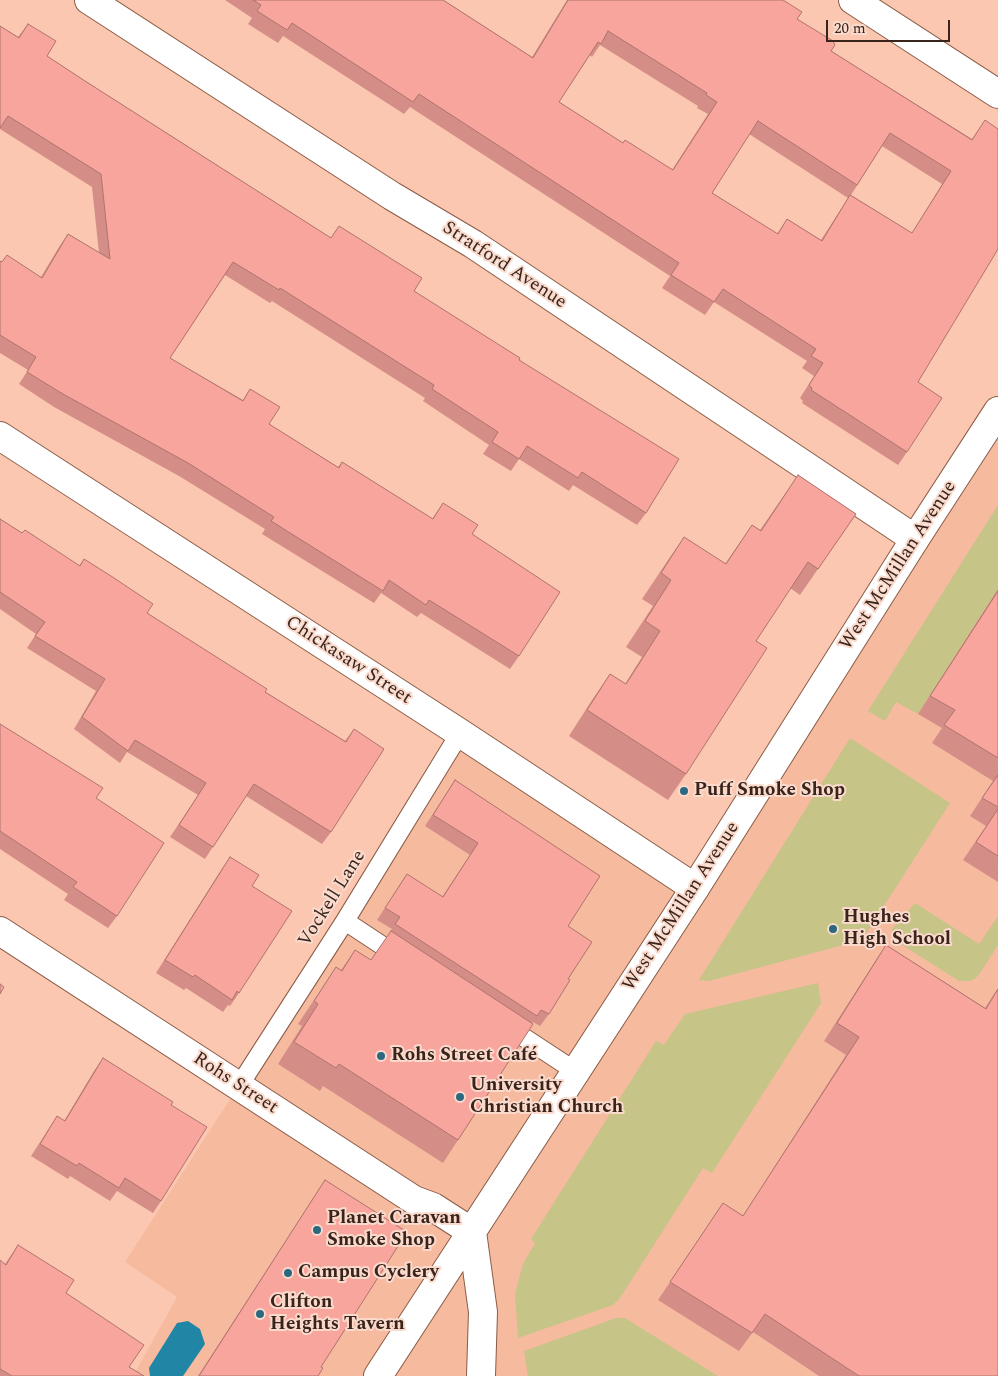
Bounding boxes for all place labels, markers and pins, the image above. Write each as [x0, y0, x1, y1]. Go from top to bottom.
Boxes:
place label: Puff Smoke Shop [694, 780, 845, 802]
marker: Puff Smoke Shop [678, 785, 690, 797]
place label: Hughes High School [843, 907, 951, 951]
marker: Hughes High School [827, 923, 839, 935]
place label: Rohs Street Café [391, 1045, 537, 1067]
marker: Rohs Street Café [375, 1050, 387, 1062]
place label: University Christian Church [470, 1075, 623, 1119]
marker: University Christian Church [454, 1091, 466, 1103]
place label: Planet Caravan Smoke Shop [327, 1208, 461, 1252]
marker: Planet Caravan Smoke Shop [311, 1224, 323, 1236]
place label: Campus Cyclery [298, 1262, 439, 1284]
marker: Campus Cyclery [282, 1267, 294, 1279]
place label: Clifton Heights Tavern [270, 1292, 405, 1336]
marker: Clifton Heights Tavern [254, 1308, 266, 1320]

